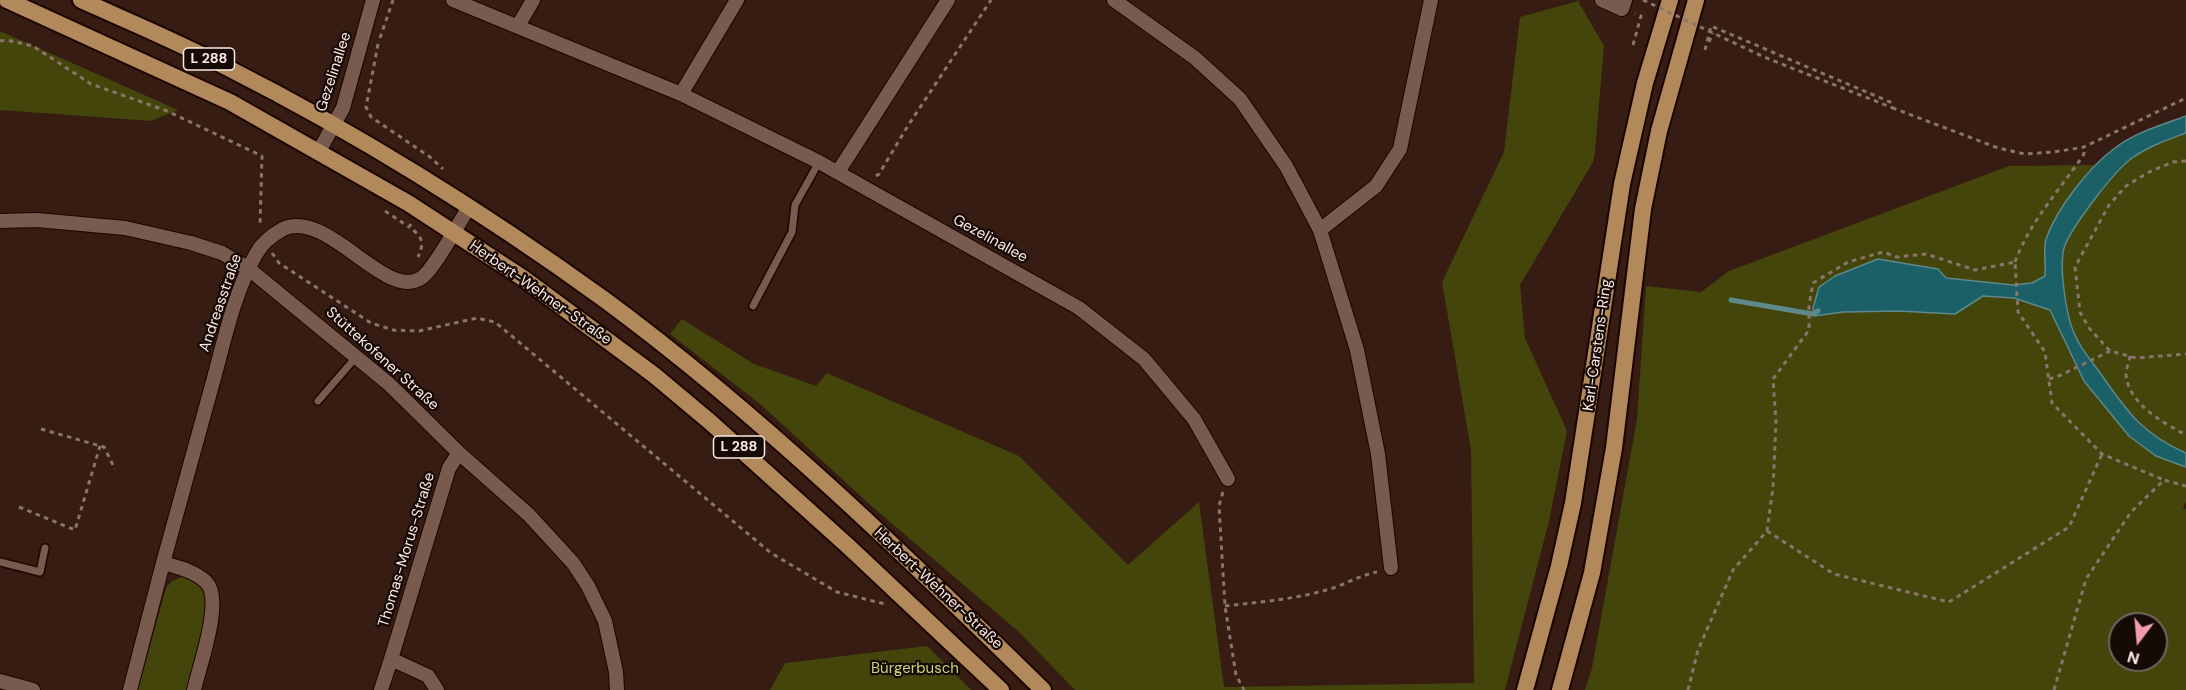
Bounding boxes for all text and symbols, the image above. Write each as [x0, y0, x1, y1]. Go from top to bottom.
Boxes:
street label: Gezelinallee [313, 30, 355, 114]
road number: L 288 [184, 48, 234, 70]
street label: Gezelinallee [949, 211, 1031, 267]
street label: Herbert-Wehner-Straße [465, 237, 615, 349]
street label: Andreasstraße [196, 252, 246, 354]
street label: Karl-Carstens-Ring [1580, 278, 1616, 412]
street label: Stüttekofener Straße [322, 304, 442, 414]
road number: L 288 [714, 436, 764, 458]
street label: Thomas-Morus-Straße [375, 470, 439, 630]
street label: Herbert-Wehner-Straße [870, 525, 1006, 653]
north arrow [2108, 612, 2168, 672]
text: N [2125, 646, 2142, 670]
park label: Bürgerbusch [871, 660, 959, 678]

